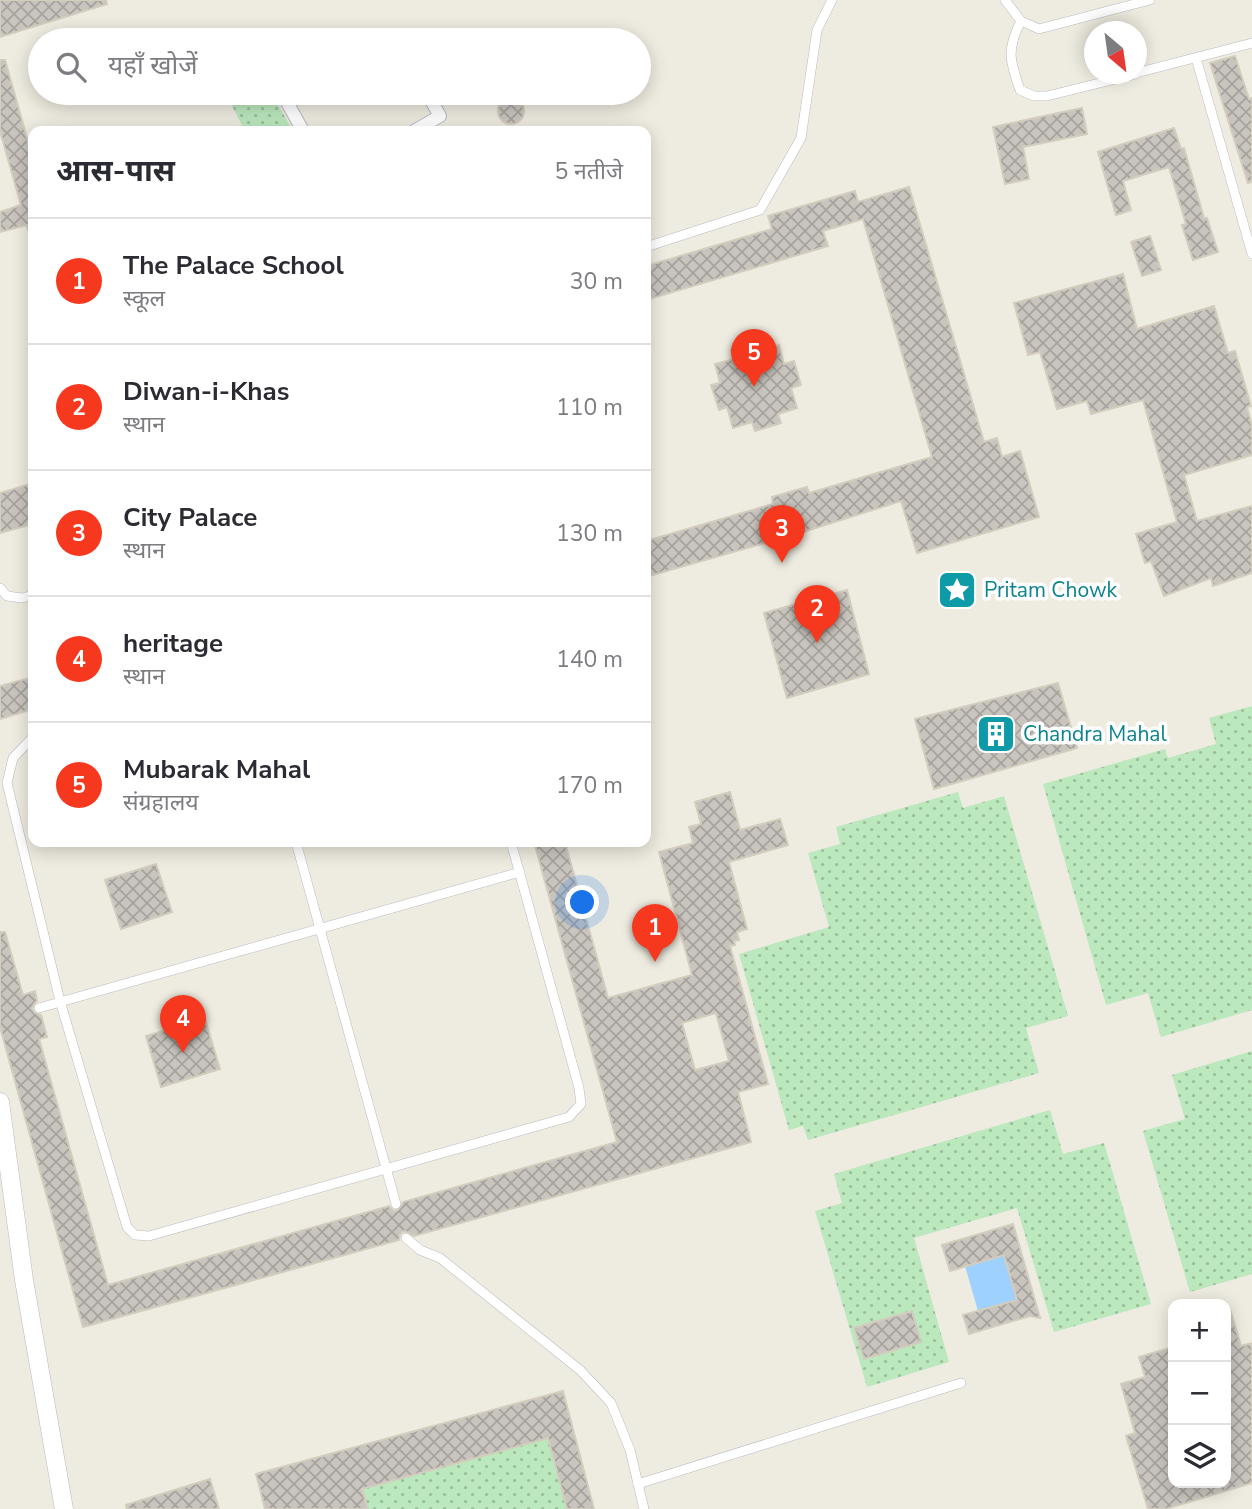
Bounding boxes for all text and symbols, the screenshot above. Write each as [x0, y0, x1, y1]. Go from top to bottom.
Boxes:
north arrow [1084, 21, 1147, 84]
search box [28, 28, 651, 105]
icon: search [52, 48, 90, 86]
text: यहाँ खोजें [108, 48, 198, 83]
text: आस-पास [56, 151, 175, 192]
text: 5 नतीजे [554, 156, 623, 187]
text: The Palace School [123, 248, 344, 283]
text: 1 [72, 266, 86, 297]
text: 30 m [570, 266, 623, 297]
text: स्कूल [123, 283, 165, 314]
pin: 5 [731, 329, 777, 387]
text: Diwan-i-Khas [123, 374, 289, 409]
text: 2 [72, 392, 86, 423]
text: 110 m [556, 392, 623, 423]
text: स्थान [123, 409, 165, 440]
text: City Palace [123, 500, 257, 535]
pin: 3 [759, 505, 805, 563]
text: 3 [72, 518, 86, 549]
text: 130 m [556, 518, 623, 549]
text: स्थान [123, 535, 165, 566]
place icon: Pritam Chowk [936, 569, 978, 611]
place label: Pritam Chowk [984, 576, 1118, 604]
pin: 2 [794, 585, 840, 643]
text: heritage [123, 626, 223, 661]
text: 4 [72, 644, 86, 675]
text: 140 m [556, 644, 623, 675]
text: स्थान [123, 661, 165, 692]
building icon: Chandra Mahal [975, 713, 1017, 755]
place label: Chandra Mahal [1023, 720, 1167, 748]
text: Mubarak Mahal [123, 752, 310, 787]
text: 5 [72, 770, 86, 801]
text: 170 m [556, 770, 623, 801]
text: संग्रहालय [123, 787, 199, 818]
your location [565, 885, 599, 919]
pin: 1 [632, 904, 678, 962]
pin: 4 [160, 995, 206, 1053]
map controls [1168, 1299, 1231, 1488]
button: + [1168, 1299, 1231, 1362]
button: − [1168, 1362, 1231, 1425]
button: layers [1168, 1425, 1231, 1488]

